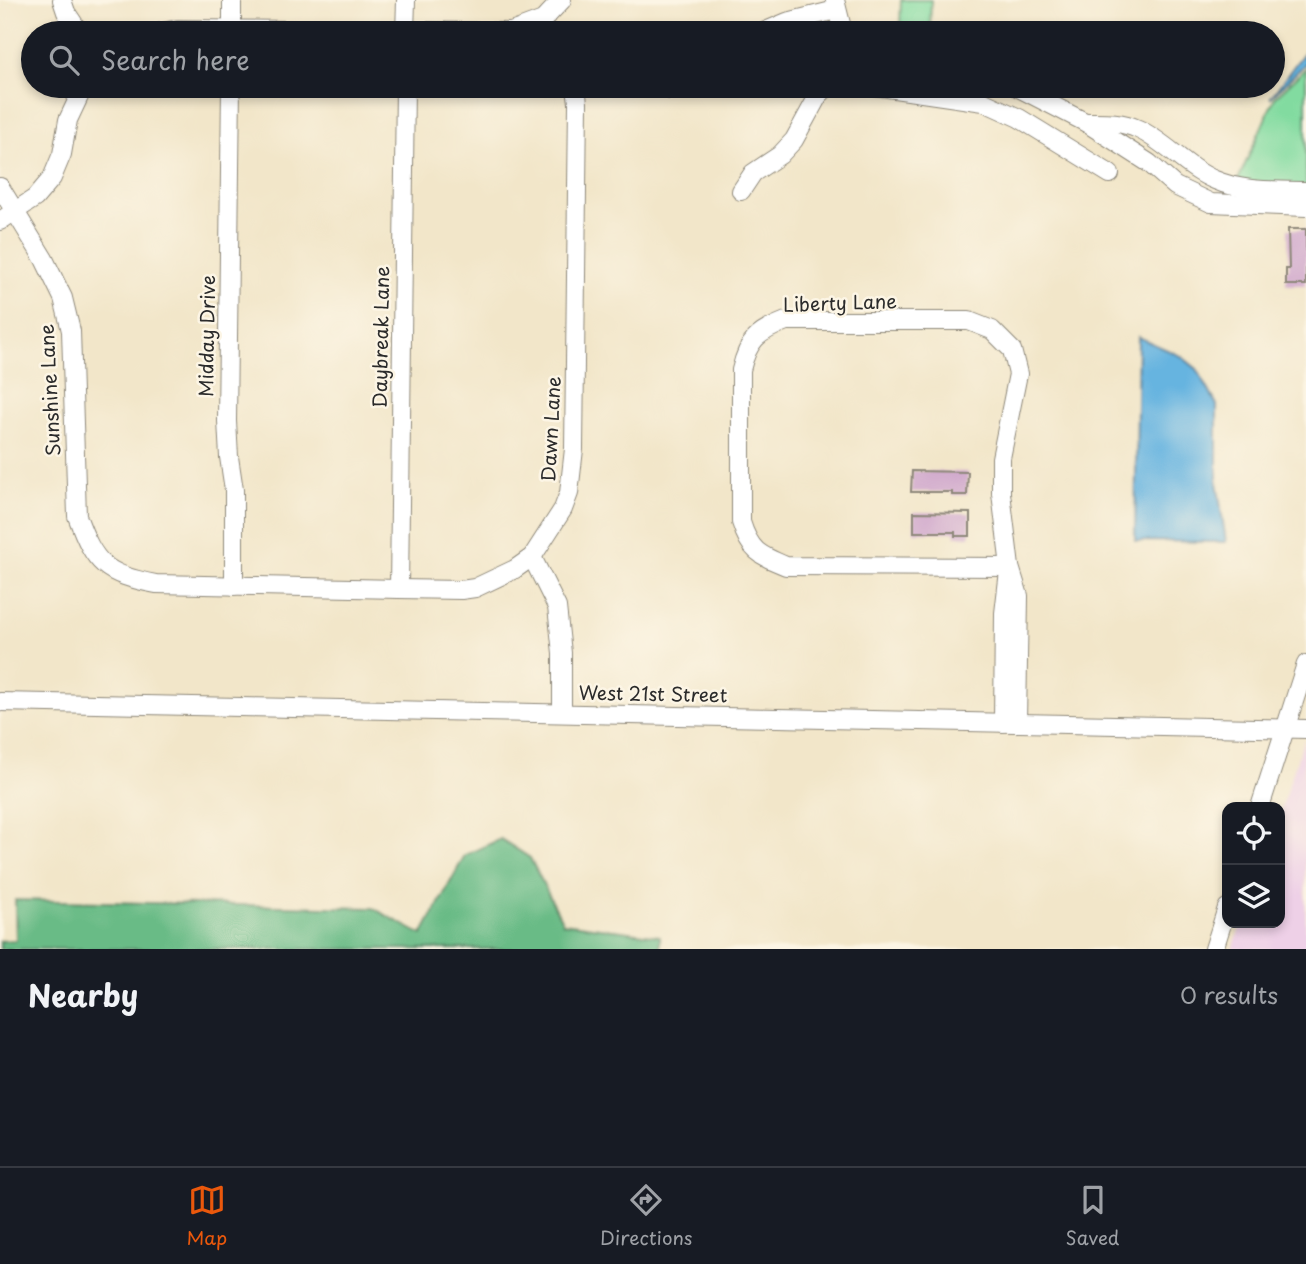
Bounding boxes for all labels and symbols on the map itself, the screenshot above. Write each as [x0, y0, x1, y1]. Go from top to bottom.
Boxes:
street label: Daybreak Lane [365, 266, 395, 408]
street label: Midday Drive [191, 275, 221, 397]
street label: Liberty Lane [783, 286, 897, 318]
street label: Sunshine Lane [32, 323, 66, 457]
street label: Dawn Lane [533, 375, 567, 482]
street label: West 21st Street [578, 678, 728, 708]

